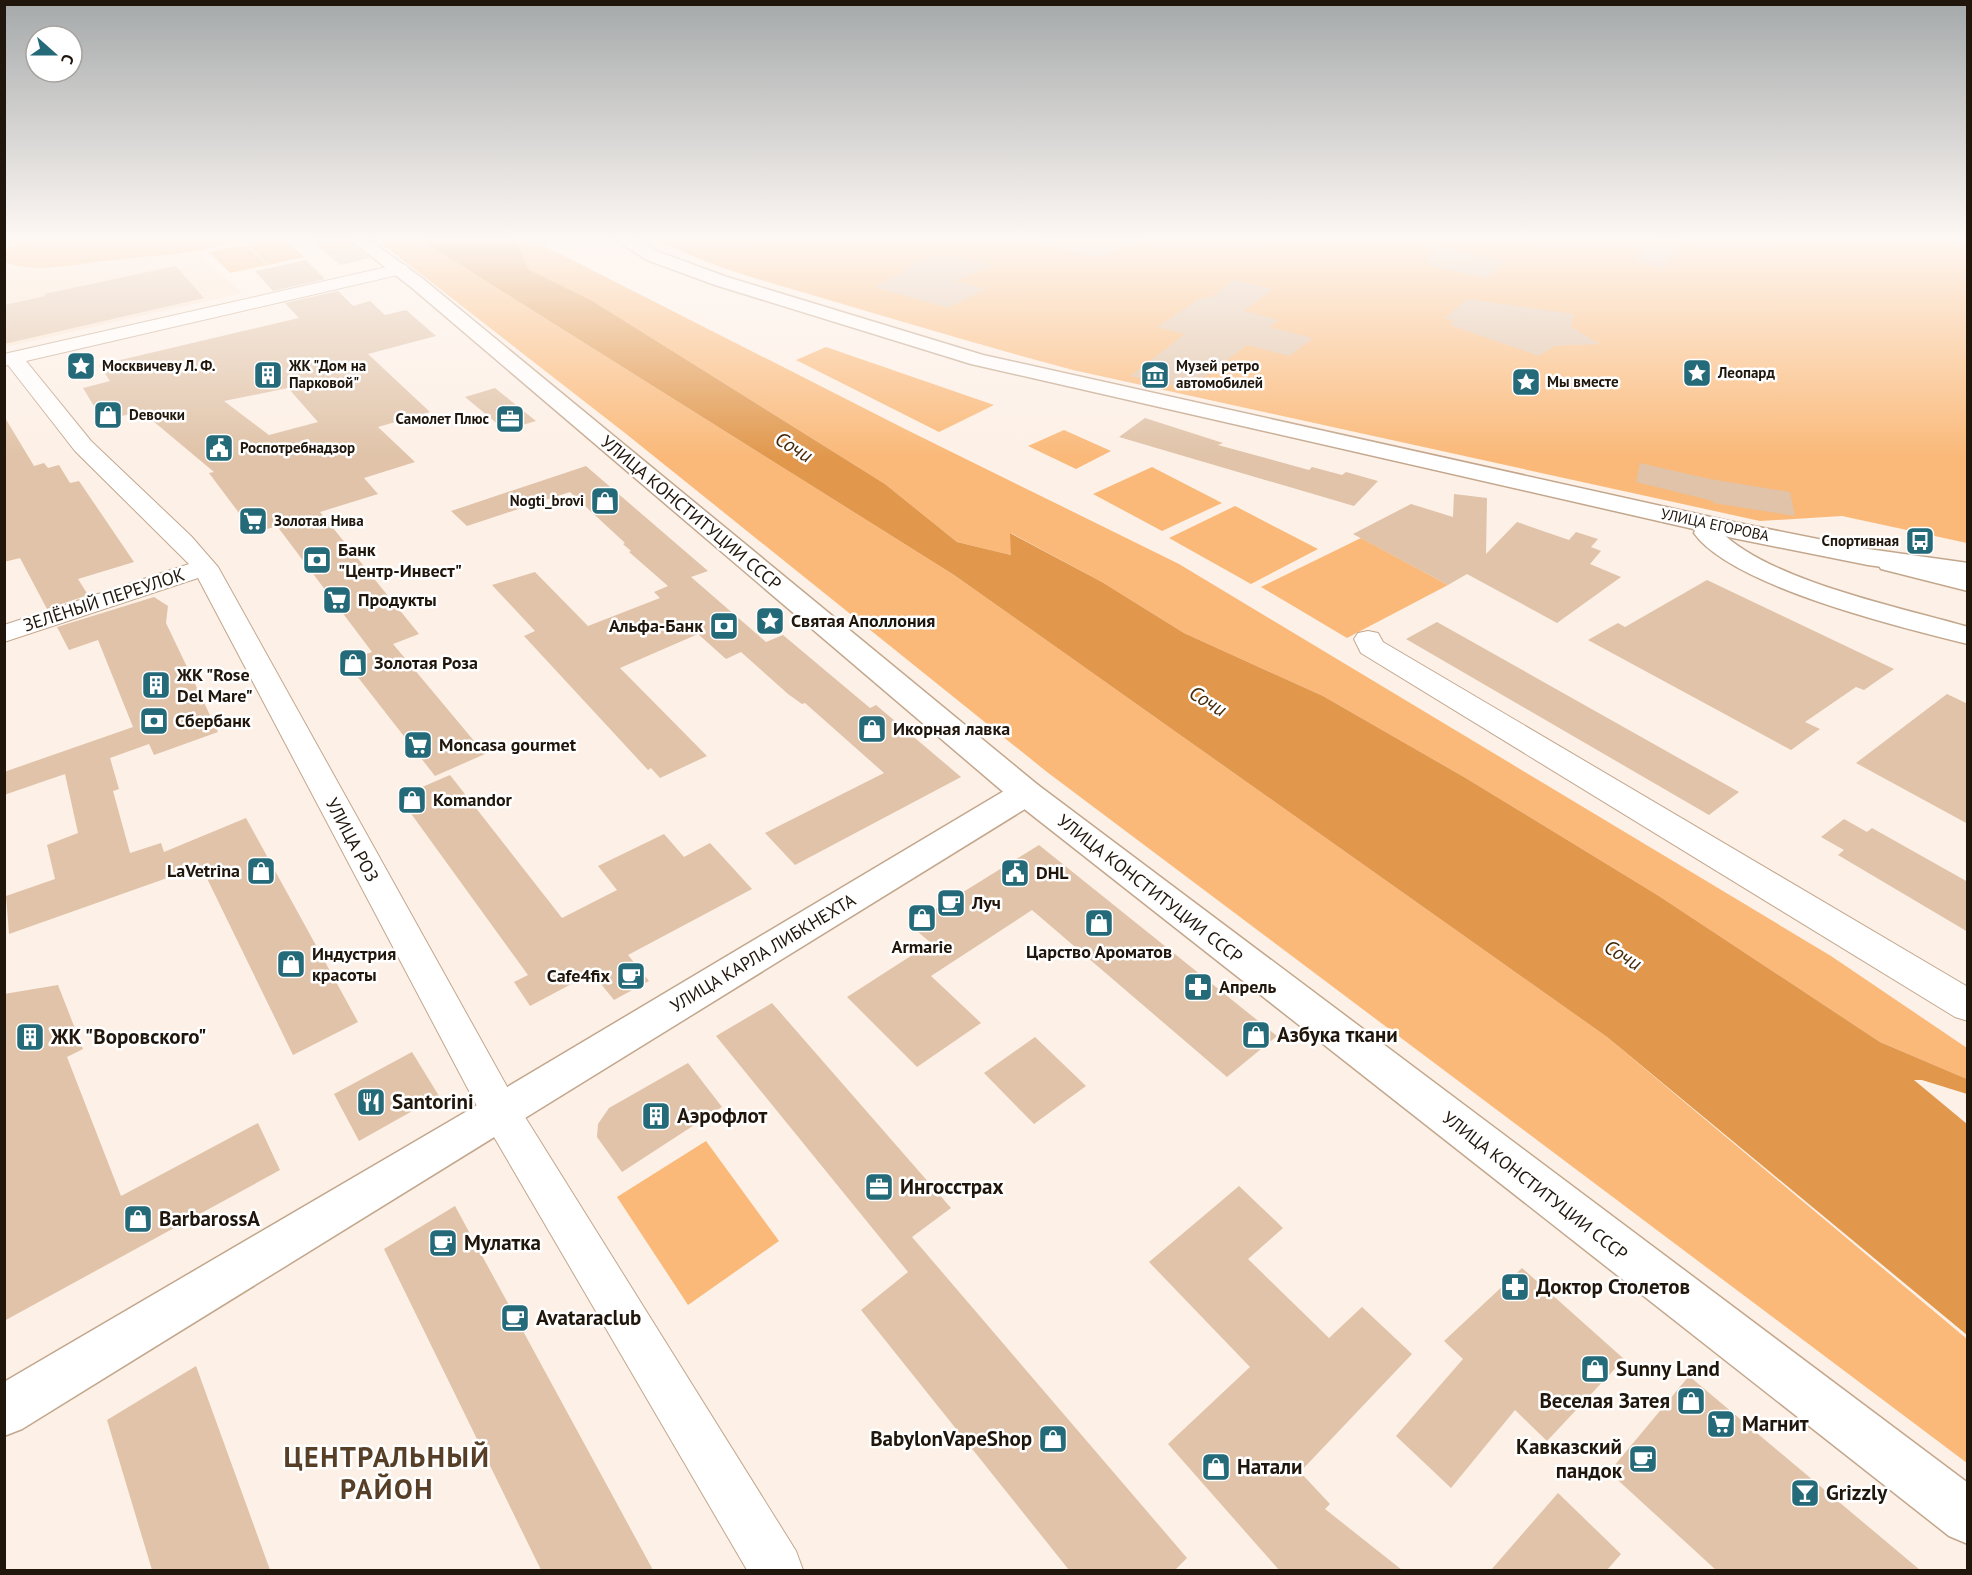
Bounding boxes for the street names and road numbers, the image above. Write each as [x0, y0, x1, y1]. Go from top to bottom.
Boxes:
street label: УЛИЦА КОНСТИТУЦИИ СССР [596, 430, 786, 595]
street label: УЛИЦА ЕГОРОВА [1659, 504, 1771, 545]
street label: ЗЕЛЁНЫЙ ПЕРЕУЛОК [20, 563, 188, 636]
street label: УЛИЦА РОЗ [321, 794, 384, 886]
street label: УЛИЦА КОНСТИТУЦИИ СССР [1053, 809, 1248, 968]
street label: УЛИЦА КАРЛА ЛИБКНЕХТА [666, 888, 860, 1017]
street label: УЛИЦА КОНСТИТУЦИИ СССР [1438, 1106, 1633, 1265]

